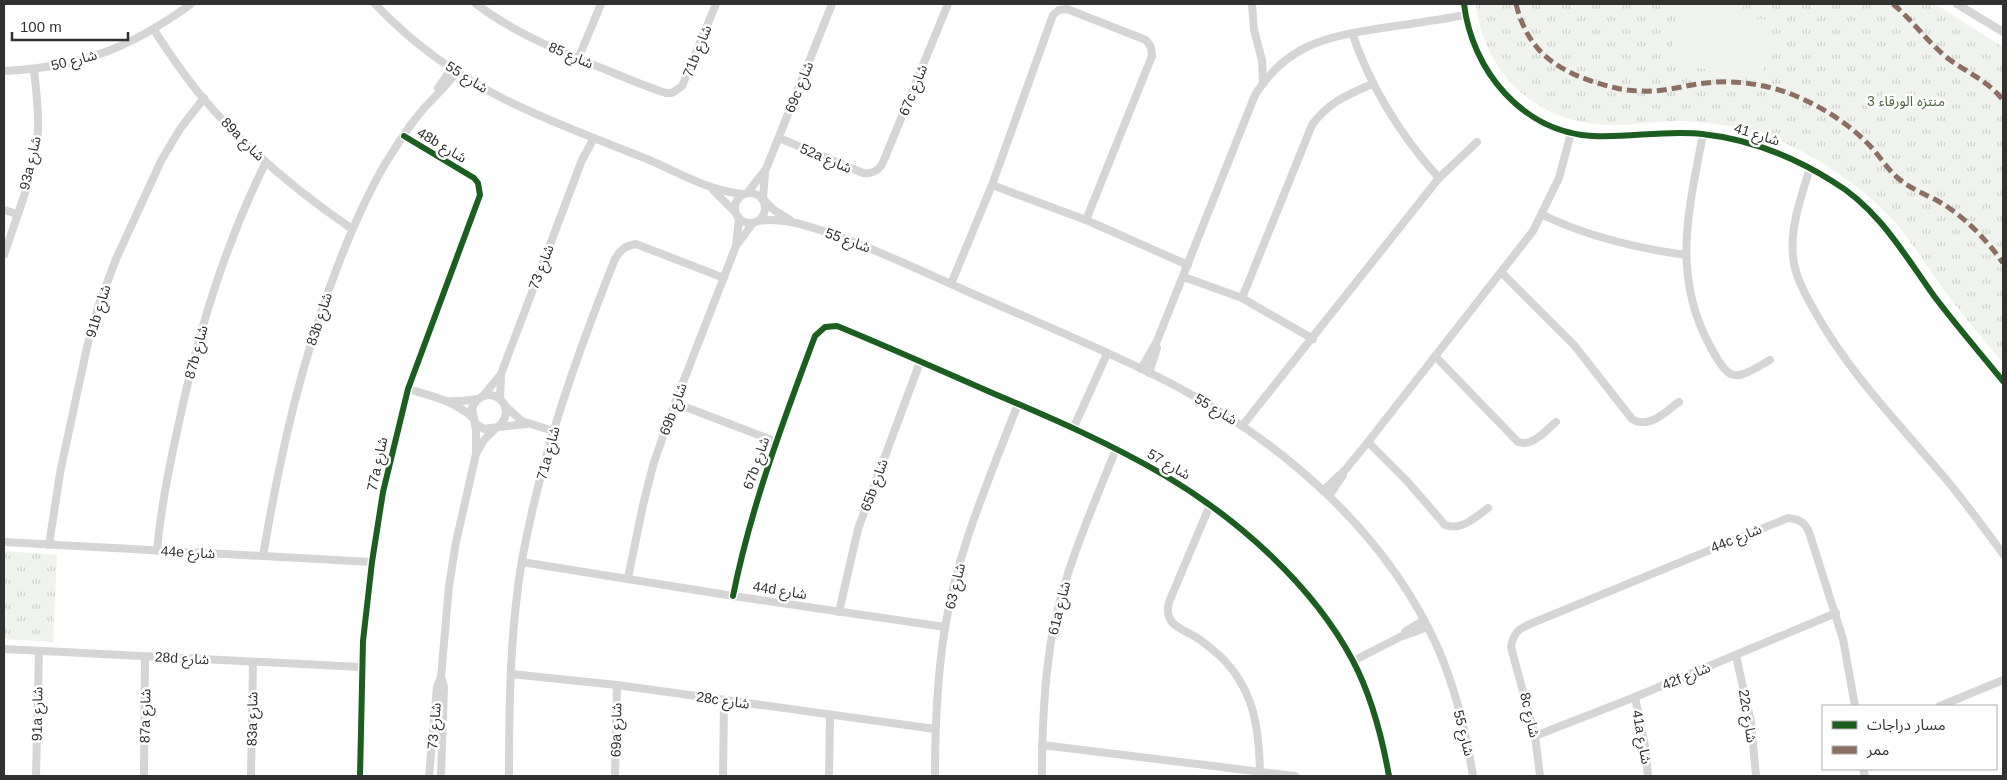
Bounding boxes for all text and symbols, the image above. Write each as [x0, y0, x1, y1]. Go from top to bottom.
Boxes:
scale bar [12, 10, 129, 42]
text: 100 m [20, 18, 62, 35]
street label: 71b شارع [679, 23, 717, 80]
street label: شارع 85 [545, 38, 596, 74]
street label: شارع 50 [49, 47, 99, 76]
street label: شارع 55 [441, 58, 491, 99]
street label: 69c شارع [782, 59, 819, 116]
street label: 67c شارع [896, 62, 933, 119]
park label: منتزه الورقاء 3 [1867, 93, 1945, 110]
street label: 89a شارع [216, 114, 268, 166]
street label: شارع 41 [1731, 120, 1782, 151]
street label: 48b شارع [413, 124, 470, 168]
street label: 93a شارع [16, 135, 47, 192]
street label: 52a شارع [797, 140, 854, 179]
street label: شارع 55 [822, 224, 873, 258]
street label: شارع 73 [525, 242, 560, 293]
street label: 91b شارع [82, 283, 116, 340]
street label: 83b شارع [303, 291, 338, 348]
street label: 87b شارع [181, 324, 214, 381]
street label: 69b شارع [656, 381, 693, 438]
street label: شارع 55 [1190, 390, 1240, 430]
street label: 71a شارع [533, 425, 566, 482]
street label: 67b شارع [740, 435, 775, 492]
street label: 77a شارع [364, 436, 393, 493]
street label: شارع 57 [1143, 445, 1193, 485]
street label: 65b شارع [857, 457, 894, 514]
street label: 44c شارع [1708, 521, 1765, 558]
street label: 44e شارع [160, 543, 216, 564]
street label: شارع 63 [942, 561, 971, 611]
street label: 44d شارع [751, 578, 808, 605]
street label: 61a شارع [1045, 580, 1076, 637]
street label: 28d شارع [154, 649, 210, 670]
street label: 42f شارع [1660, 659, 1714, 696]
street label: 91a شارع [29, 687, 48, 741]
street label: 28c شارع [695, 688, 751, 715]
street label: 22c شارع [1733, 688, 1760, 744]
street label: 87a شارع [137, 689, 156, 743]
street label: 8c شارع [1514, 691, 1543, 740]
street label: 83a شارع [244, 692, 263, 746]
street label: شارع 73 [424, 702, 447, 750]
street label: 69a شارع [608, 703, 627, 757]
legend [1822, 705, 1997, 770]
street label: شارع 55 [1448, 708, 1477, 758]
street label: 41a شارع [1626, 709, 1655, 766]
text: مسار دراجات [1867, 716, 1946, 734]
text: ممر [1866, 741, 1890, 759]

